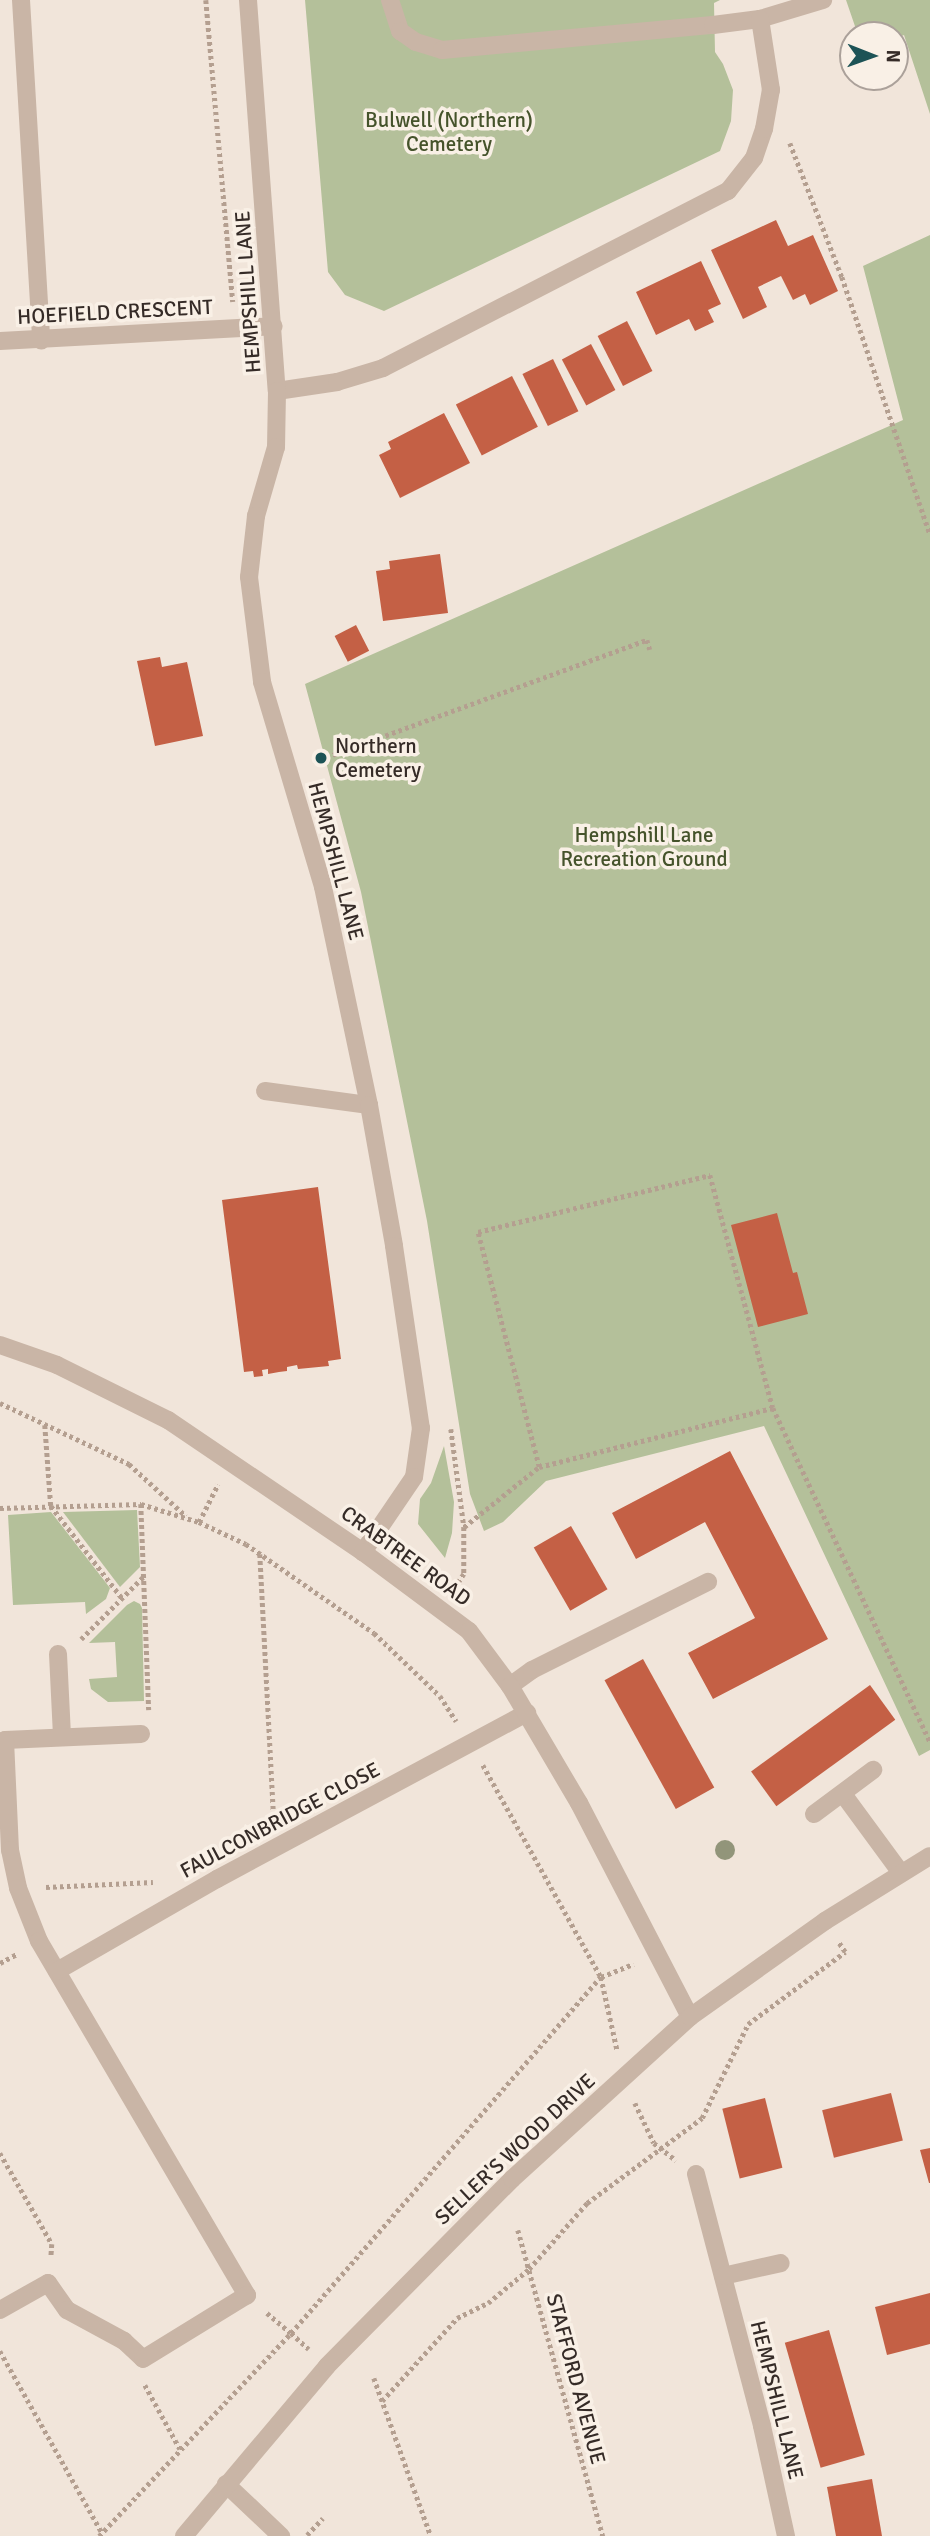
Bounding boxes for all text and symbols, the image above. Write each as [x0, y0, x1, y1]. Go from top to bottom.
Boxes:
north arrow [839, 21, 909, 91]
text: N [881, 50, 905, 63]
park label: Bulwell (Northern) Cemetery [365, 107, 533, 157]
street label: HEMPSHILL LANE [230, 210, 266, 374]
street label: HOEFIELD CRESCENT [17, 294, 213, 330]
place label: Northern Cemetery [335, 733, 421, 783]
marker: Northern Cemetery [313, 750, 329, 766]
street label: HEMPSHILL LANE [303, 779, 369, 943]
park label: Hempshill Lane Recreation Ground [560, 822, 728, 872]
street label: CRABTREE ROAD [336, 1501, 476, 1611]
street label: FAULCONBRIDGE CLOSE [176, 1757, 384, 1883]
street label: SELLER'S WOOD DRIVE [430, 2068, 600, 2230]
street label: STAFFORD AVENUE [541, 2291, 611, 2467]
street label: HEMPSHILL LANE [745, 2318, 809, 2482]

